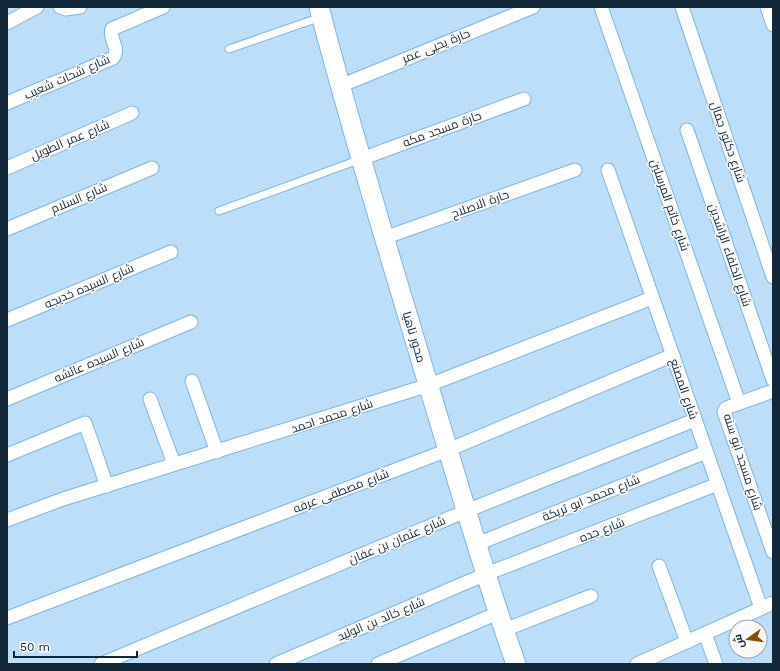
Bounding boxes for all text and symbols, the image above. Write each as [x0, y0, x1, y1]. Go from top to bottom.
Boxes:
street label: حارة يحيى عمر [399, 26, 472, 66]
street label: شارع شحات شعيب [22, 52, 113, 103]
street label: شارع دكتور جمال [707, 100, 748, 185]
street label: حارة مسجد مكه [401, 108, 483, 150]
street label: شارع عمر الطويل [28, 117, 112, 164]
street label: شارع خاتم المرسلين [647, 157, 692, 253]
street label: شارع السلام [49, 180, 110, 217]
street label: حارة الاصلاح [449, 187, 511, 222]
street label: شارع الخلفاء الراشدين [705, 202, 754, 309]
street label: شارع السيده خديجه [42, 261, 136, 312]
street label: محور ناهيا [400, 310, 428, 364]
street label: شارع السيده عائشه [52, 335, 147, 386]
street label: شارع المصنع [666, 357, 701, 422]
street label: شارع محمد احمد [289, 396, 375, 437]
street label: شارع مسجد ابو سنه [720, 412, 765, 513]
street label: شارع مصطفى عرفه [291, 466, 391, 517]
street label: شارع محمد ابو تريكة [540, 472, 642, 525]
street label: شارع عثمان بن عفان [347, 513, 448, 568]
street label: شارع جده [577, 515, 627, 546]
street label: شارع خالد بن الوليد [335, 594, 427, 645]
north arrow [728, 619, 768, 659]
scale bar [14, 633, 137, 659]
text: ش [731, 633, 747, 650]
text: 50 m [20, 640, 50, 654]

